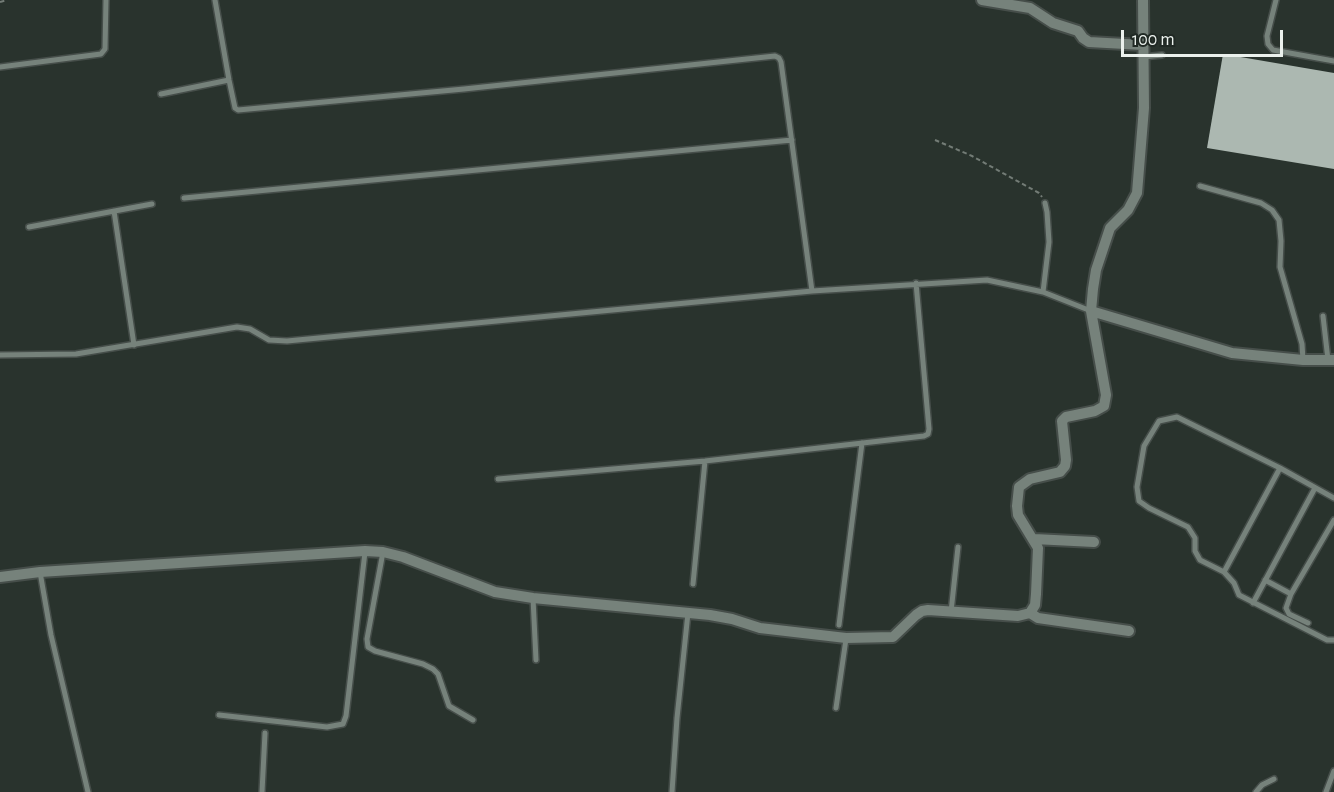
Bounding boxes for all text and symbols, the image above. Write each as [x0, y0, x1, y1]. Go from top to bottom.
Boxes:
scale bar [1124, 18, 1286, 56]
text: 100 m [1132, 31, 1175, 49]

